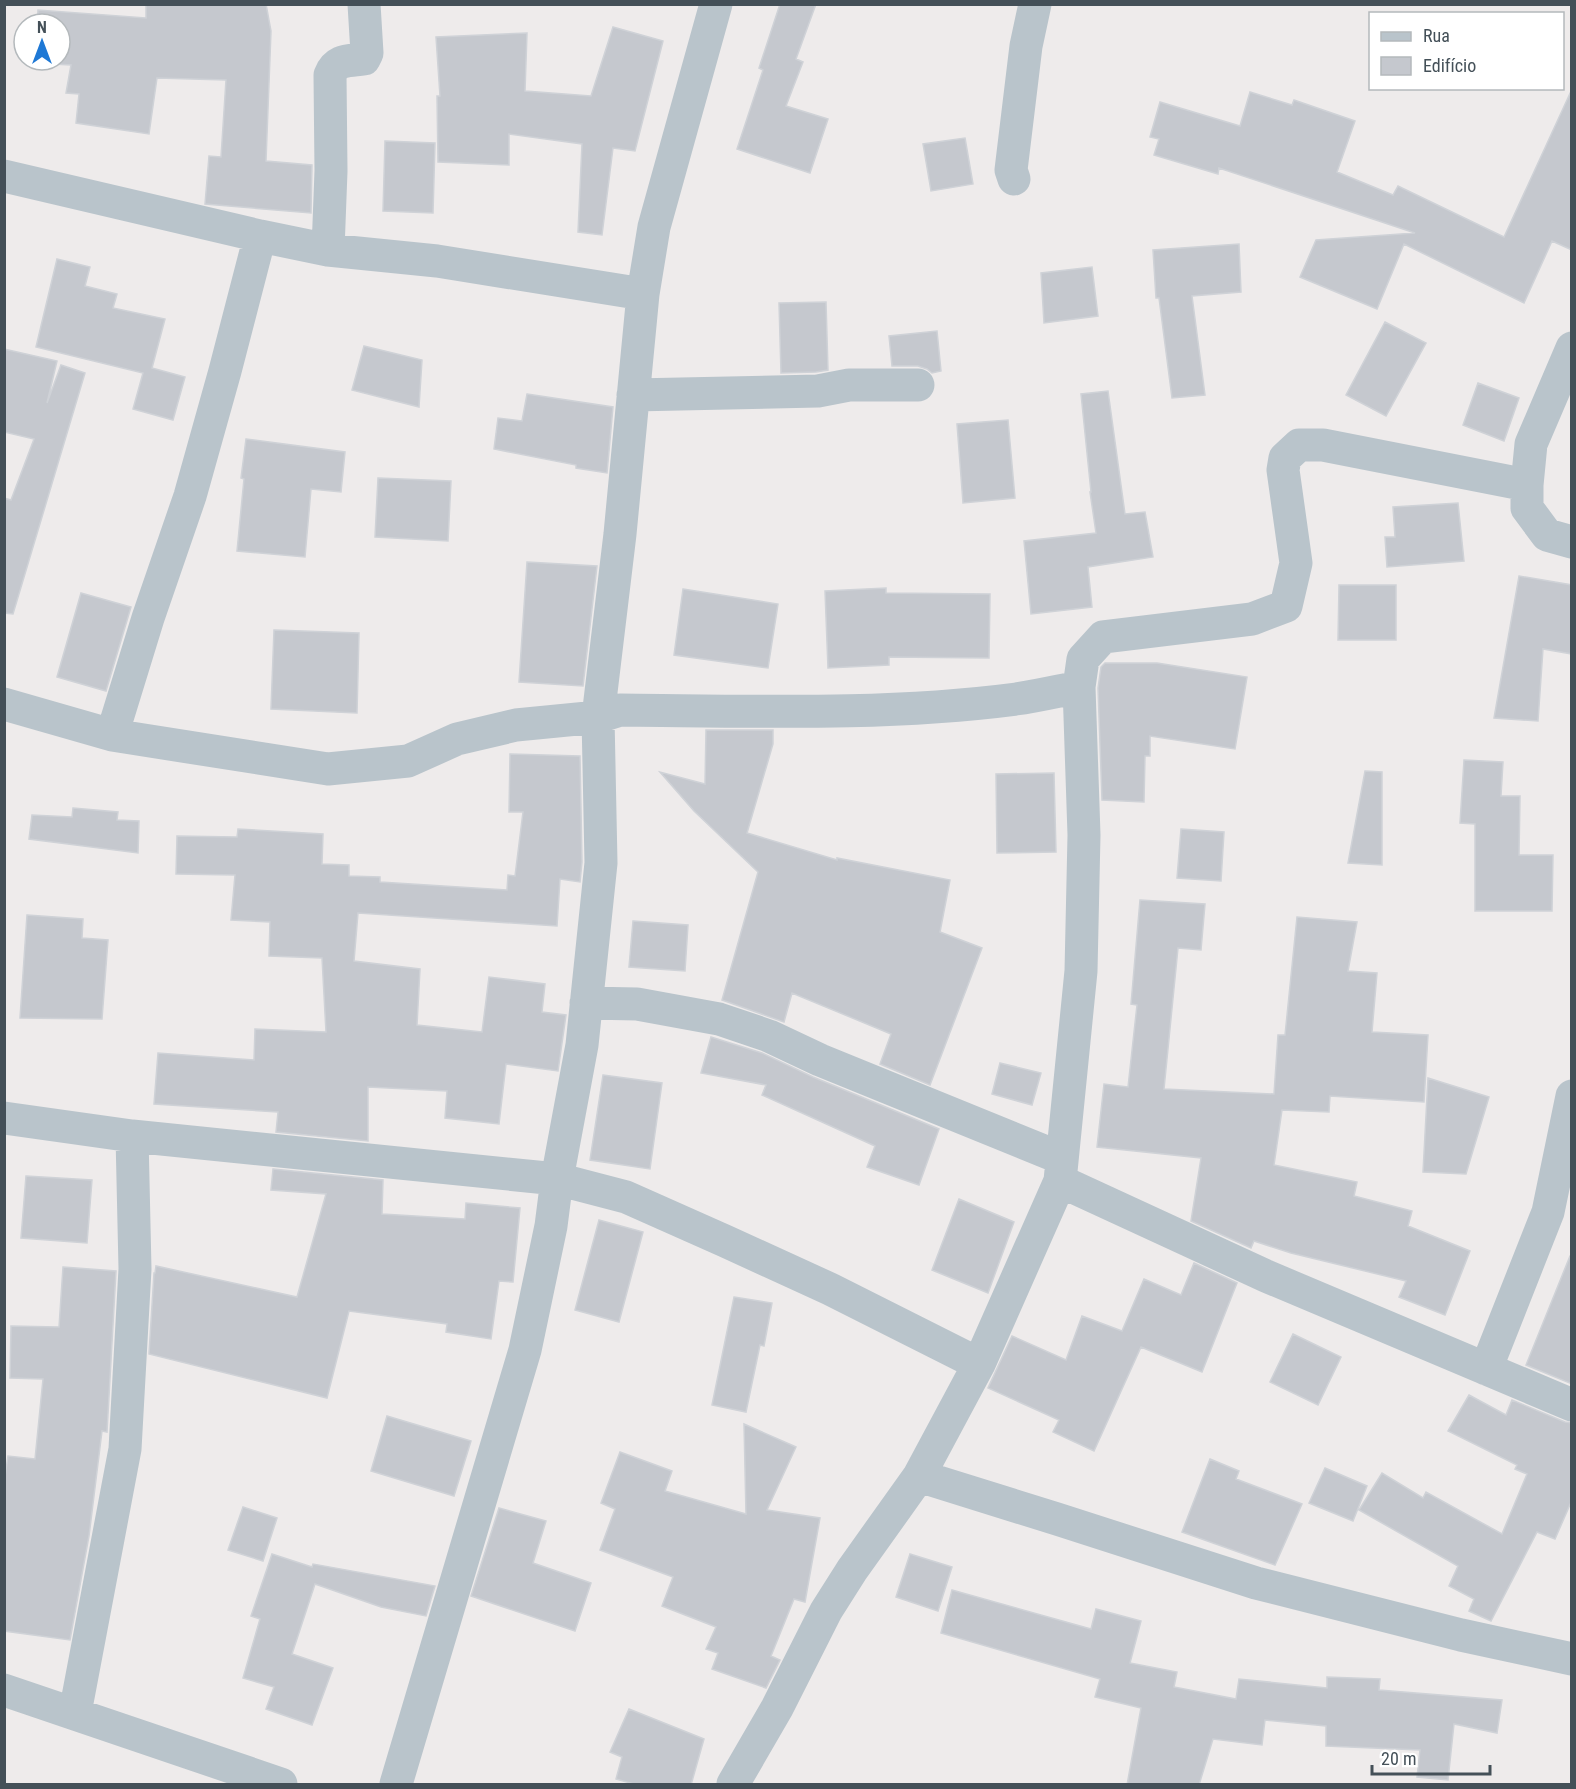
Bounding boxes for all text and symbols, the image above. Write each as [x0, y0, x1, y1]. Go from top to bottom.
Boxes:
north arrow [12, 12, 72, 72]
legend [1369, 12, 1564, 90]
text: N [37, 18, 47, 37]
text: Rua [1423, 25, 1450, 46]
text: Edifício [1423, 55, 1476, 76]
scale bar [1372, 1738, 1490, 1776]
text: 20 m [1381, 1748, 1416, 1769]

